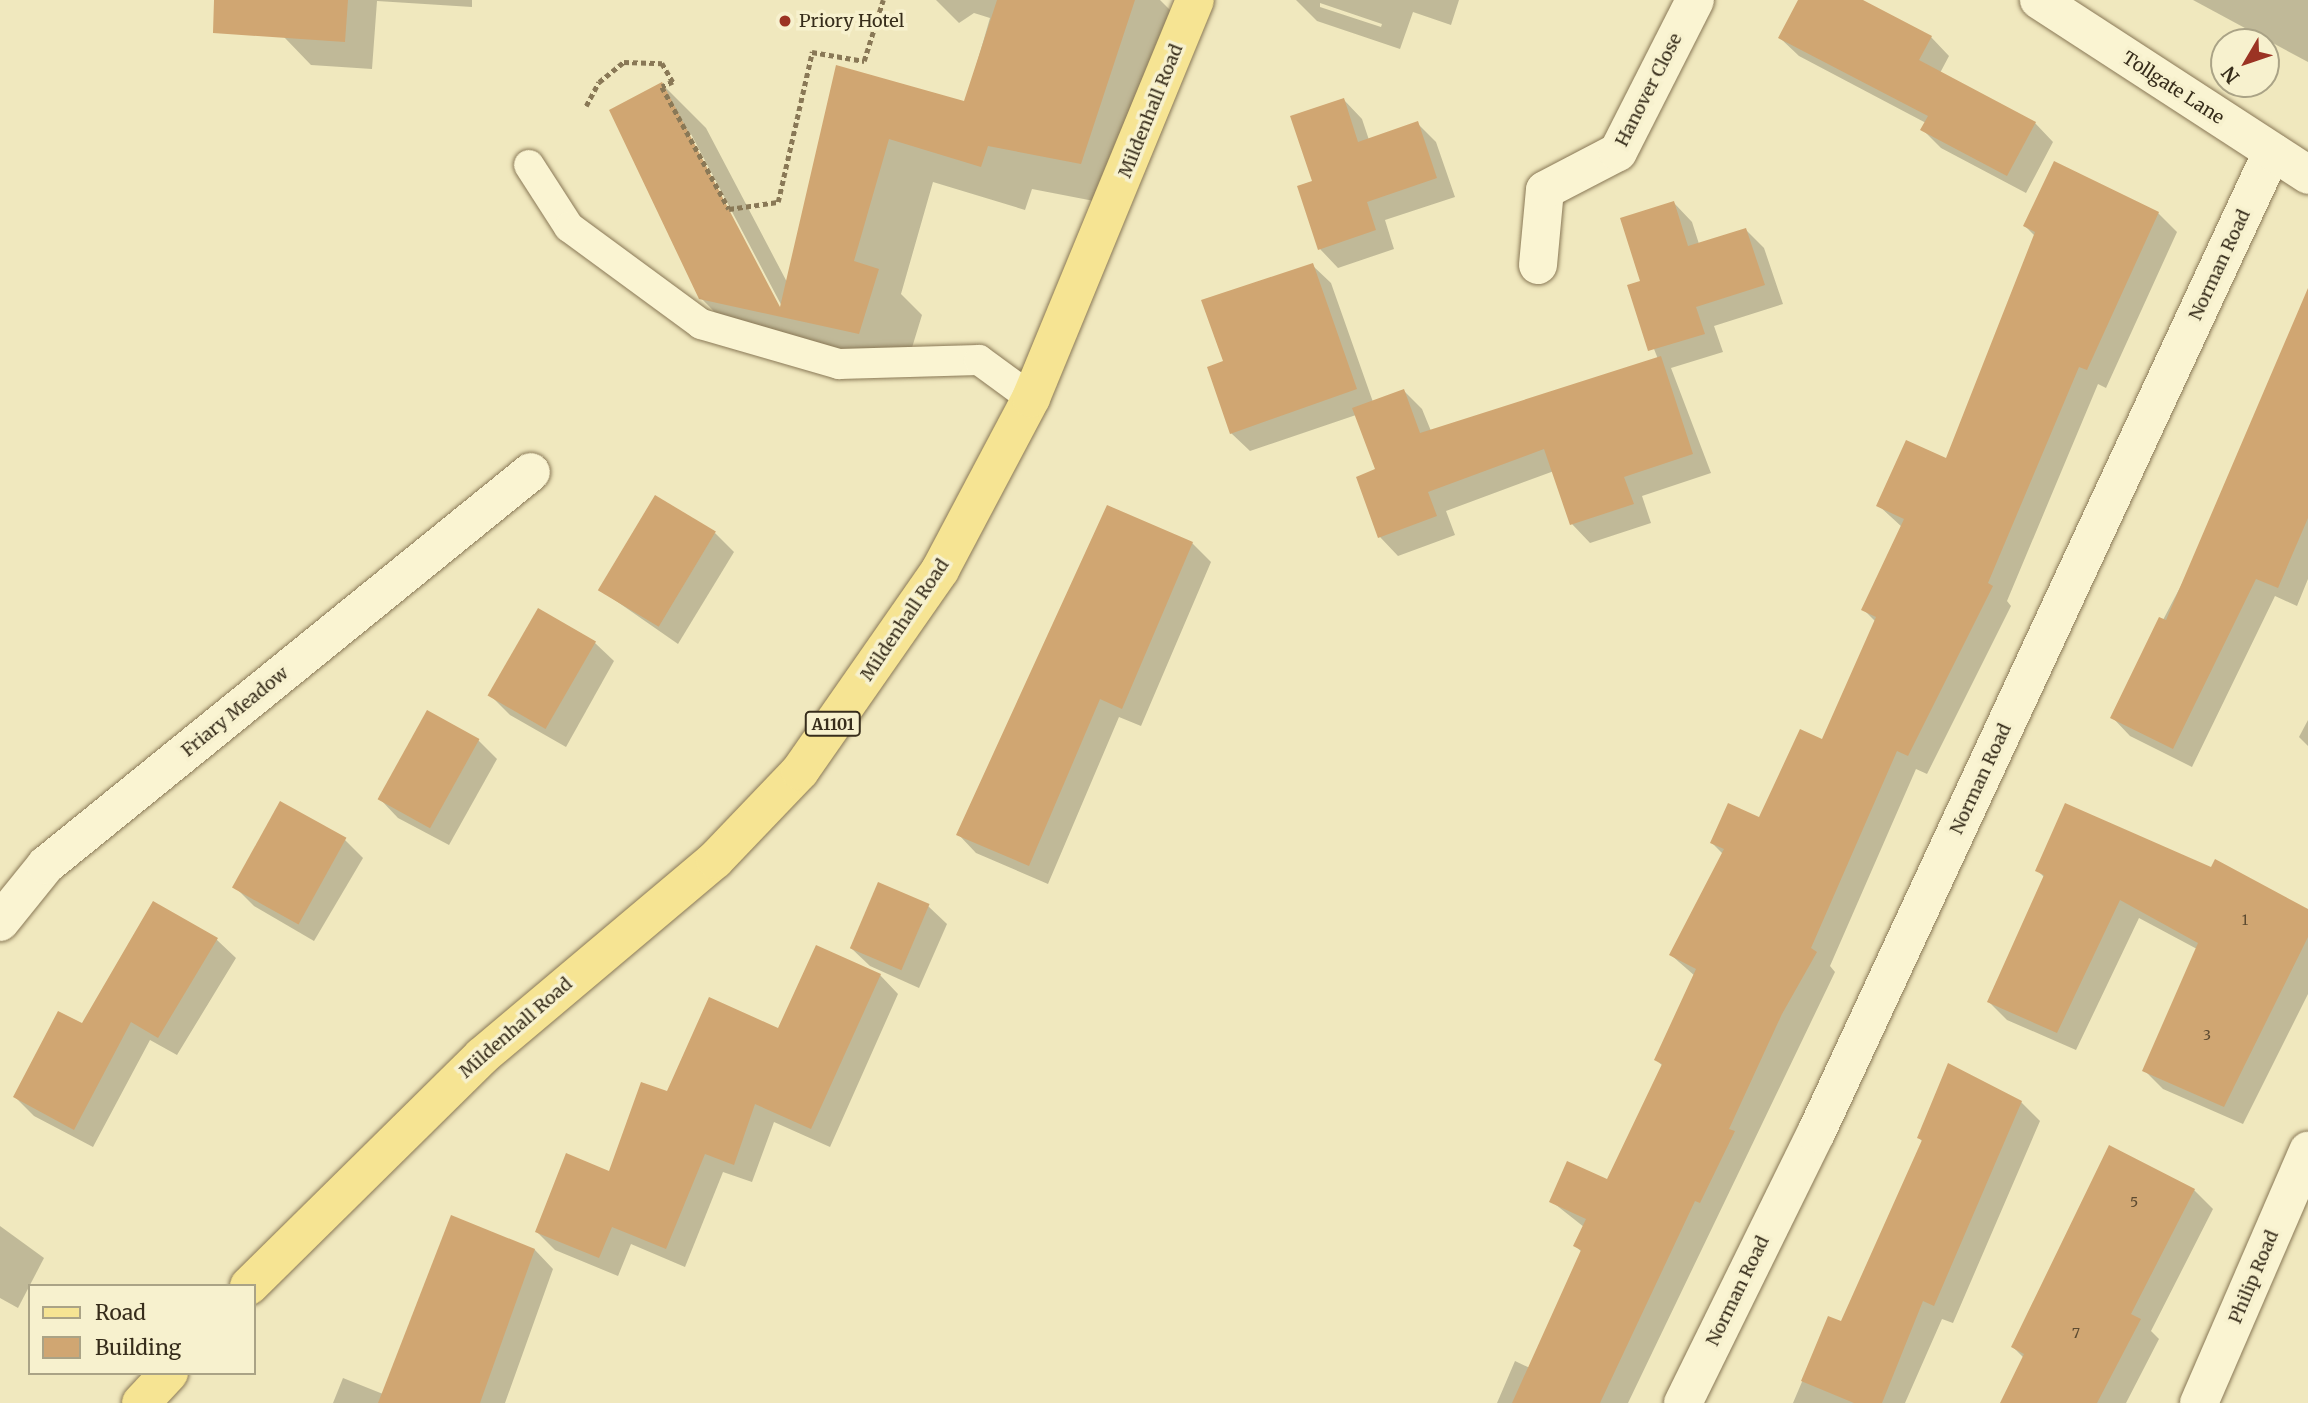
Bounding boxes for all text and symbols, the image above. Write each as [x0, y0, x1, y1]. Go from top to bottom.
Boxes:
place label: Priory Hotel [799, 10, 904, 32]
marker: Priory Hotel [777, 13, 793, 29]
north arrow [2210, 28, 2280, 98]
street label: Hanover Close [1611, 30, 1687, 150]
street label: Mildenhall Road [1114, 41, 1188, 181]
street label: Tollgate Lane [2118, 47, 2228, 129]
text: N [2216, 62, 2244, 88]
street label: Norman Road [2185, 206, 2255, 324]
street label: Mildenhall Road [856, 555, 954, 685]
street label: Friary Meadow [177, 663, 293, 761]
road number: A1101 [803, 712, 863, 736]
street label: Norman Road [1946, 720, 2016, 838]
house number: 1 [2242, 912, 2248, 928]
street label: Mildenhall Road [455, 973, 577, 1083]
house number: 3 [2203, 1027, 2211, 1043]
house number: 5 [2130, 1194, 2138, 1210]
street label: Philip Road [2225, 1227, 2283, 1327]
street label: Norman Road [1702, 1232, 1774, 1350]
legend [28, 1284, 256, 1375]
text: Road [95, 1299, 146, 1326]
house number: 7 [2072, 1325, 2080, 1341]
text: Building [95, 1334, 181, 1361]

